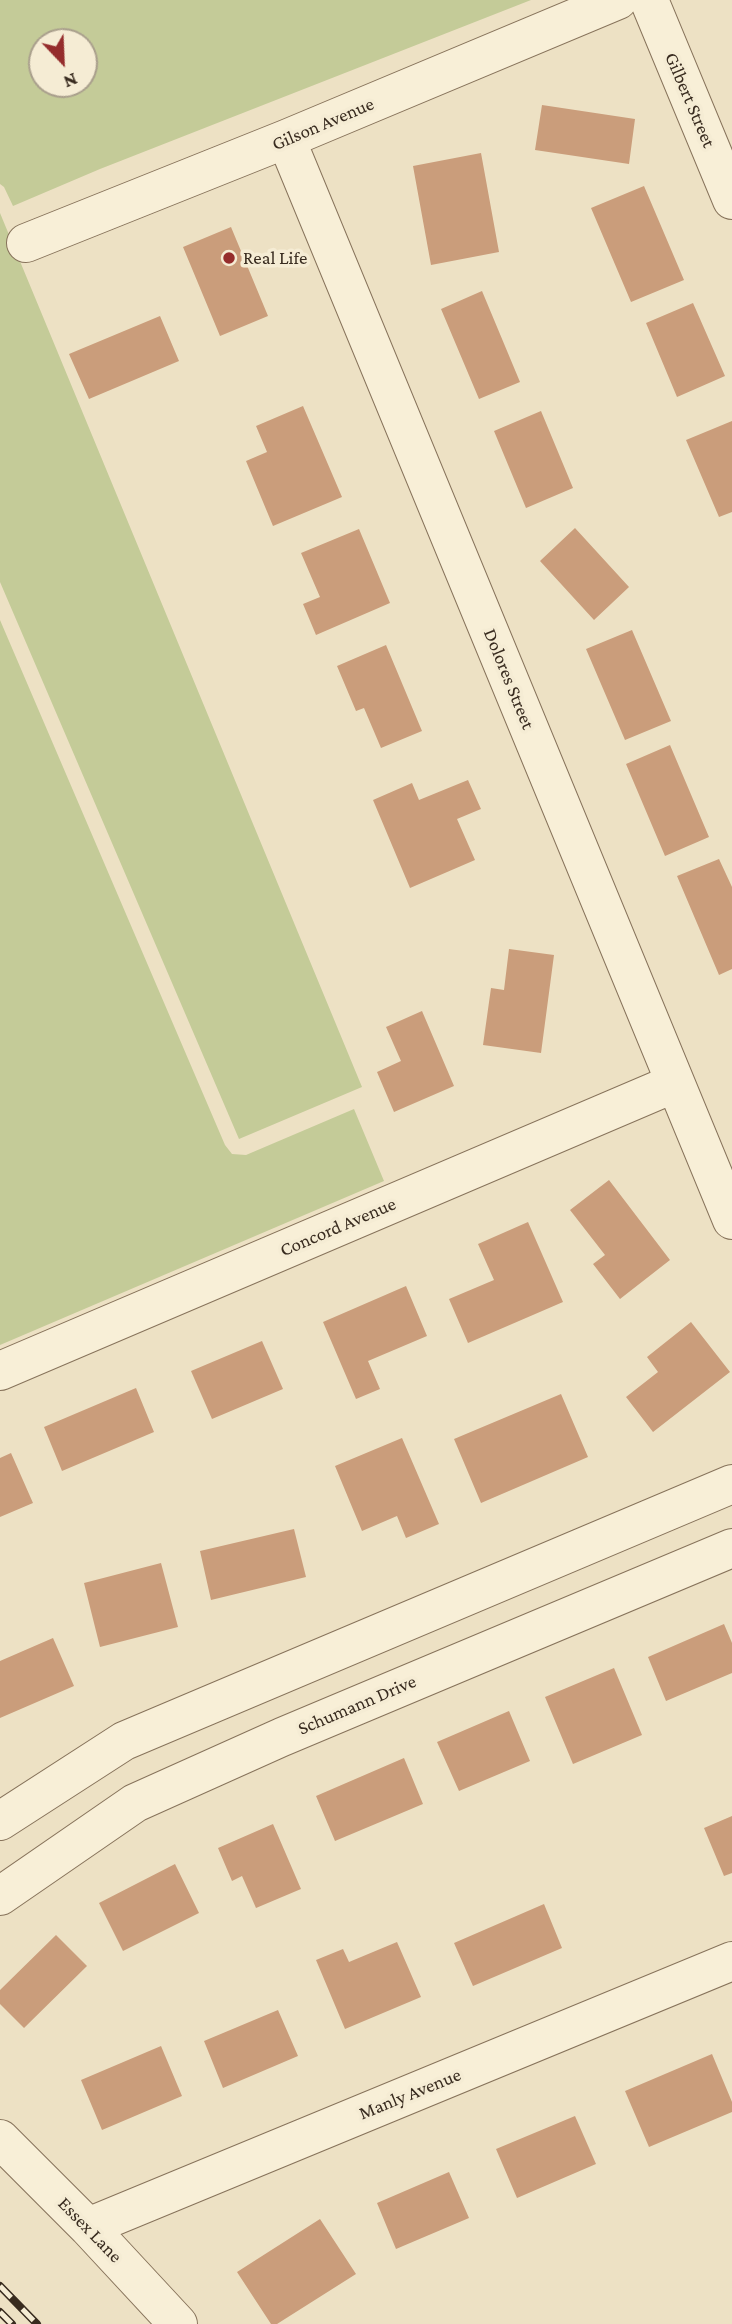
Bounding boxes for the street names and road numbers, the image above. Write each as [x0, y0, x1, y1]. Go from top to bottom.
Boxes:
street label: Gilbert Street [660, 49, 720, 151]
street label: Gilson Avenue [269, 92, 377, 156]
street label: Dolores Street [478, 625, 540, 733]
street label: Concord Avenue [277, 1192, 399, 1262]
street label: Schumann Drive [294, 1670, 420, 1740]
street label: Manly Avenue [356, 2063, 464, 2125]
street label: Essex Lane [53, 2192, 127, 2268]

